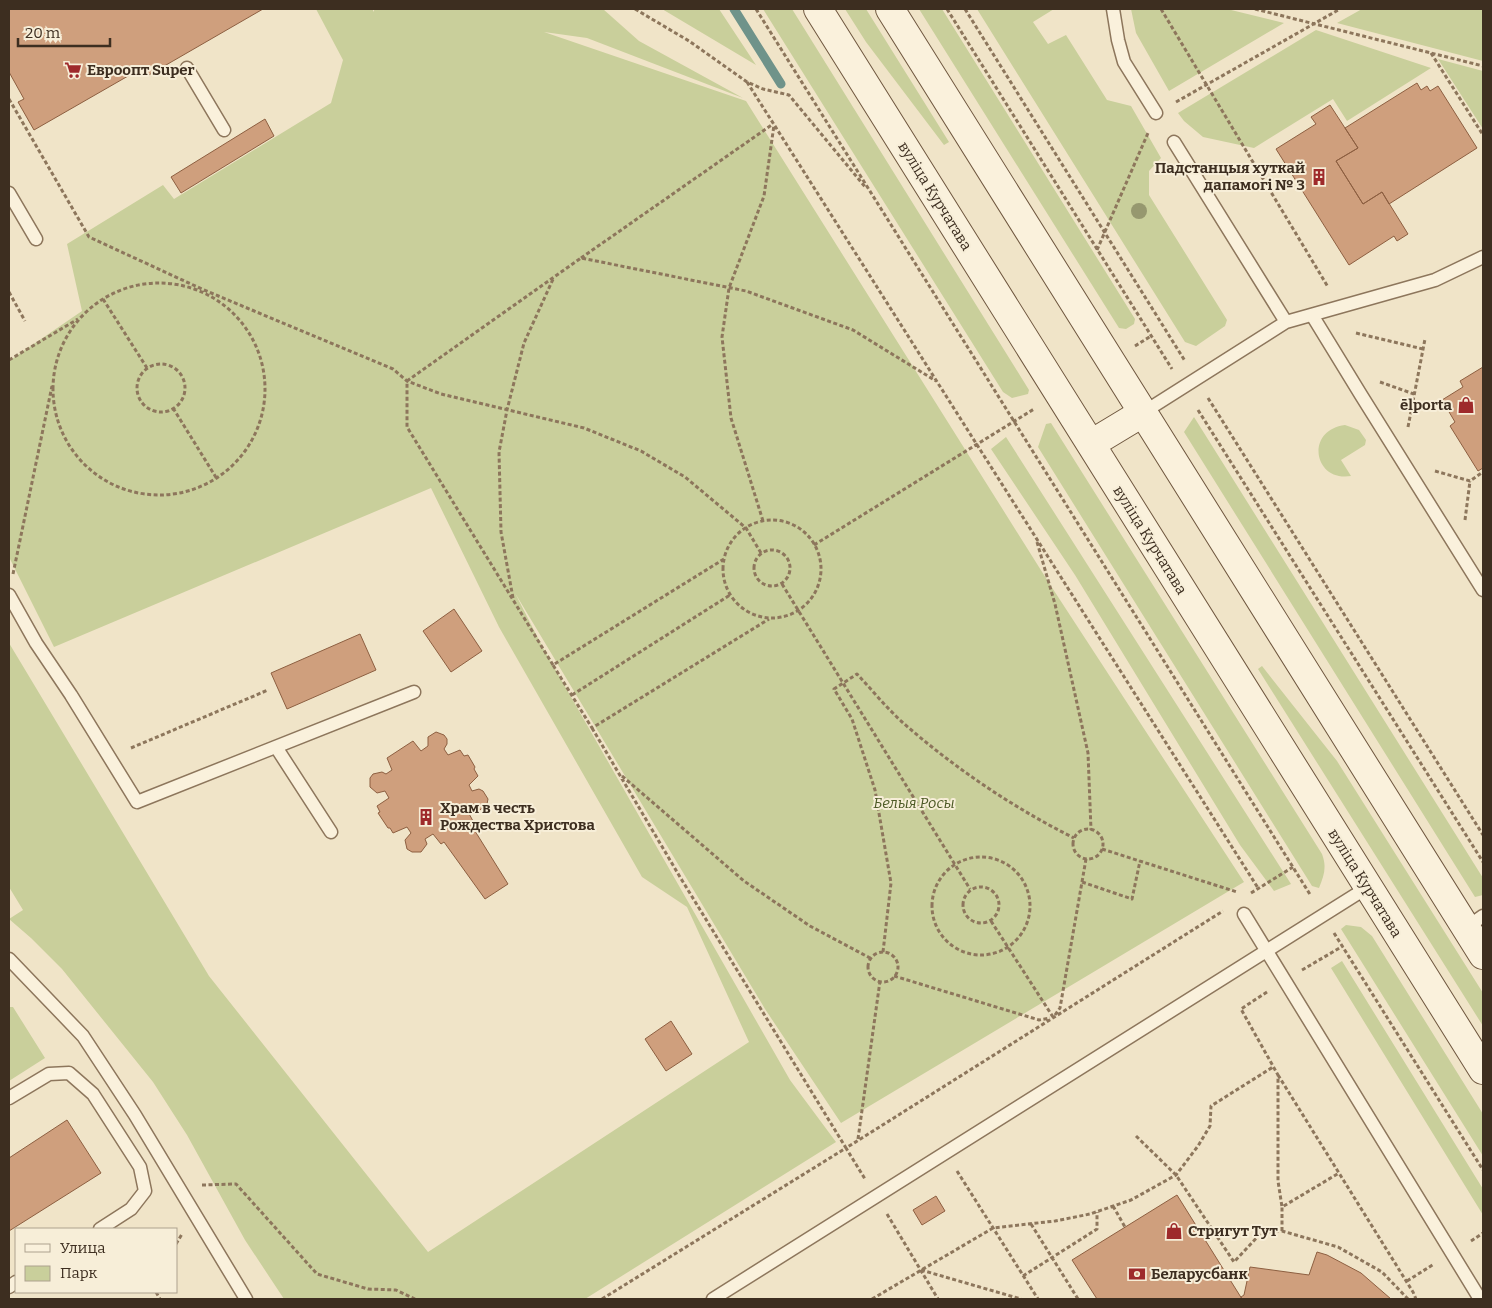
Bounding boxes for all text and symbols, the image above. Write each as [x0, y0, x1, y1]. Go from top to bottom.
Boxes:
scale bar [18, 15, 110, 47]
text: 20 m [25, 24, 61, 42]
supermarket icon: Евроопт Super [63, 60, 83, 80]
place label: Евроопт Super [87, 61, 195, 79]
street label: вуліца Курчатава [894, 138, 976, 254]
place label: Падстанцыя хуткай дапамогі № 3 [1155, 159, 1305, 194]
building icon: Падстанцыя хуткай дапамогі № 3 [1309, 167, 1329, 187]
shop icon: ēlporta [1456, 395, 1476, 415]
place label: ēlporta [1400, 396, 1453, 414]
street label: вуліца Курчатава [1109, 482, 1191, 598]
park label: Белыя Росы [873, 794, 955, 812]
place label: Храм в честь Рождества Христова [440, 799, 595, 834]
building icon: Храм в честь Рождества Христова [416, 807, 436, 827]
street label: вуліца Курчатава [1324, 825, 1406, 941]
shop icon: Стригут Тут [1164, 1221, 1184, 1241]
place label: Стригут Тут [1188, 1222, 1279, 1240]
legend [15, 1228, 178, 1293]
text: Улица [60, 1239, 106, 1257]
text: Парк [60, 1264, 98, 1282]
bank icon: Беларусбанк [1127, 1264, 1147, 1284]
place label: Беларусбанк [1151, 1265, 1248, 1283]

